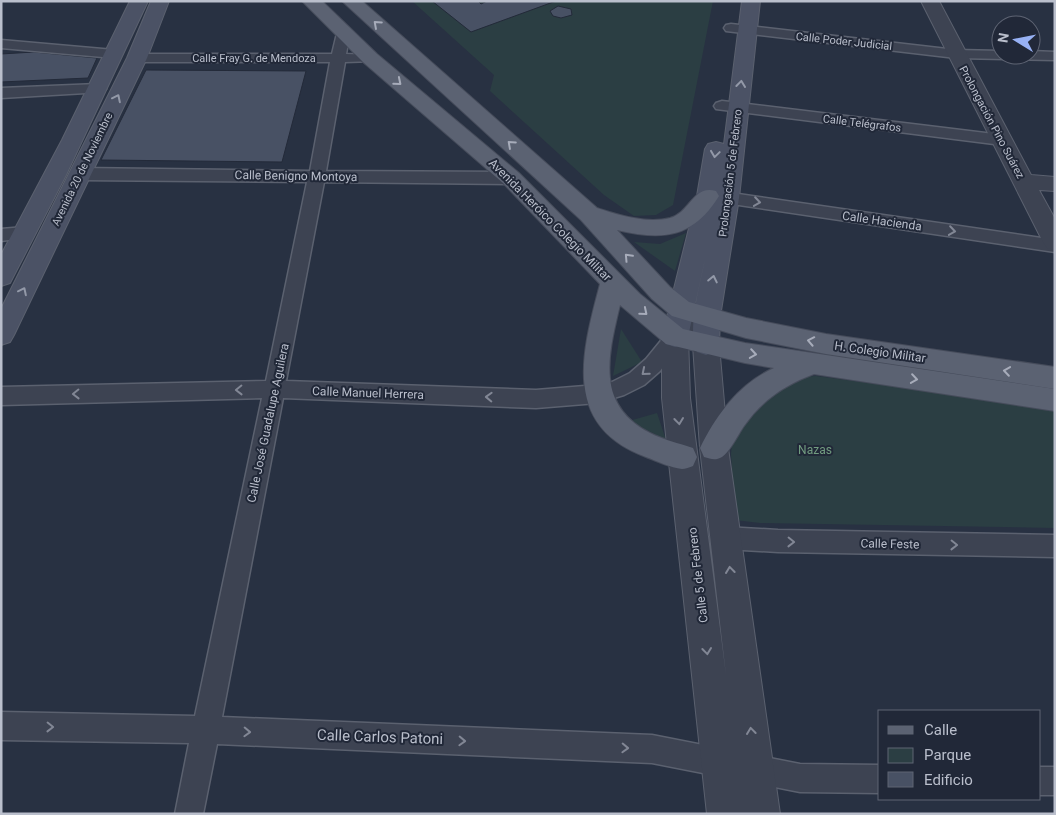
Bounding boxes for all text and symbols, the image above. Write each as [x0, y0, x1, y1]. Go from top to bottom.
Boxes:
north arrow [991, 15, 1041, 65]
one-way arrow [373, 21, 382, 30]
street label: Calle Poder Judicial [795, 30, 893, 53]
text: N [994, 31, 1012, 44]
street label: Calle Fray G. de Mendoza [192, 52, 316, 65]
street label: Prolongación Pino Suárez [956, 64, 1027, 181]
one-way arrow [393, 76, 402, 85]
one-way arrow [735, 79, 746, 87]
one-way arrow [111, 94, 121, 103]
street label: Prolongación 5 de Febrero [716, 108, 745, 238]
street label: Avenida 20 de Noviembre [49, 110, 116, 228]
street label: Calle Telégrafos [822, 112, 902, 135]
one-way arrow [507, 141, 516, 150]
one-way arrow [711, 149, 721, 158]
street label: Avenida Heróico Colegio Militar [486, 156, 614, 284]
street label: Calle Benigno Montoya [235, 168, 357, 184]
one-way arrow [753, 196, 761, 207]
street label: Calle Hacienda [841, 208, 923, 234]
one-way arrow [948, 225, 956, 236]
one-way arrow [625, 253, 634, 262]
one-way arrow [708, 275, 718, 284]
one-way arrow [16, 287, 27, 296]
one-way arrow [639, 307, 648, 316]
one-way arrow [807, 337, 816, 347]
street label: H. Colegio Militar [834, 339, 926, 365]
street label: Calle José Guadalupe Aguilera [244, 342, 292, 504]
one-way arrow [749, 349, 758, 359]
one-way arrow [642, 366, 651, 374]
one-way arrow [1002, 366, 1011, 376]
one-way arrow [910, 373, 918, 384]
one-way arrow [235, 384, 243, 395]
street label: Calle Manuel Herrera [312, 384, 424, 402]
one-way arrow [72, 388, 80, 399]
one-way arrow [484, 392, 492, 403]
one-way arrow [673, 416, 683, 425]
park label: Nazas [798, 443, 832, 457]
street label: Calle 5 de Febrero [685, 526, 711, 624]
street label: Calle Feste [860, 536, 920, 552]
one-way arrow [788, 537, 796, 547]
one-way arrow [950, 539, 958, 550]
one-way arrow [725, 565, 735, 574]
one-way arrow [702, 647, 712, 656]
legend [878, 710, 1041, 800]
text: Calle [924, 721, 957, 739]
one-way arrow [46, 722, 54, 732]
street label: Calle Carlos Patoni [317, 726, 443, 748]
one-way arrow [746, 726, 757, 734]
one-way arrow [244, 727, 252, 737]
one-way arrow [458, 736, 466, 746]
one-way arrow [621, 742, 629, 753]
text: Parque [924, 746, 971, 764]
text: Edificio [924, 771, 973, 789]

